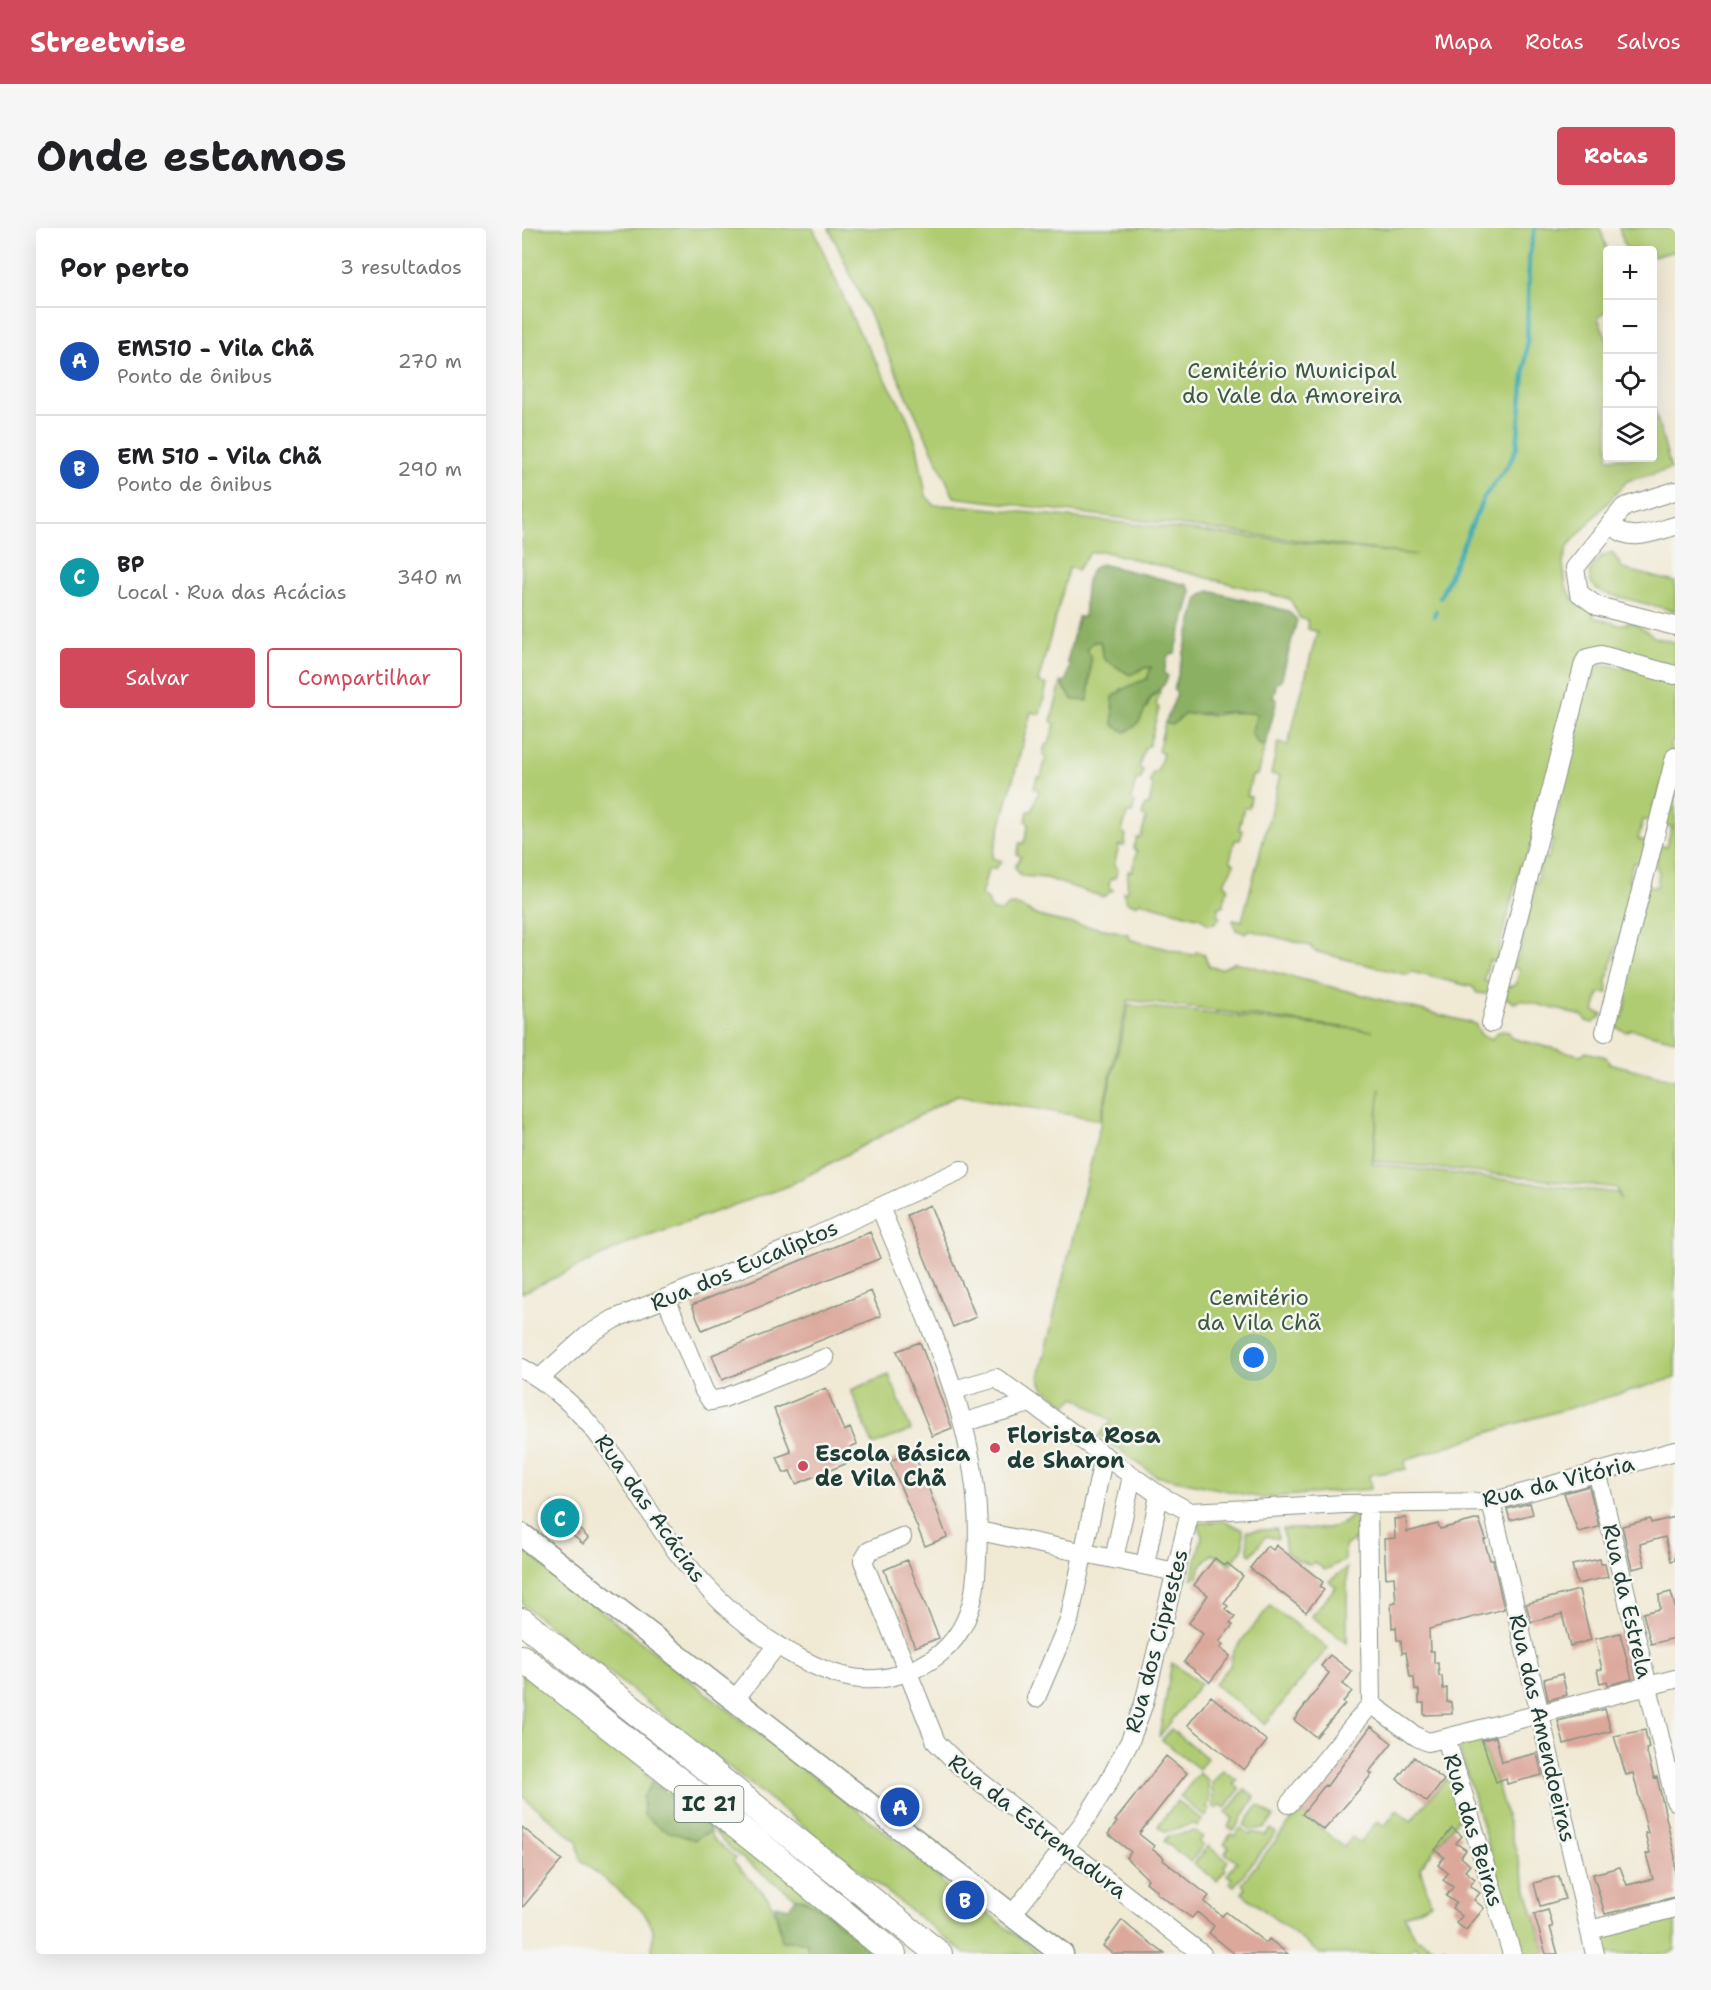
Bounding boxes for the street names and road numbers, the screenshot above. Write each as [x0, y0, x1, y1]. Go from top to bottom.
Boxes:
street label: Rua dos Eucaliptos [646, 1213, 842, 1318]
street label: Rua das Acácias [588, 1428, 713, 1589]
street label: Rua da Vitória [1479, 1449, 1637, 1514]
street label: Rua da Estrela [1596, 1521, 1660, 1682]
street label: Rua dos Ciprestes [1118, 1546, 1195, 1736]
street label: Rua das Amendoeiras [1502, 1611, 1583, 1845]
street label: Rua da Estremadura [942, 1747, 1133, 1905]
street label: Rua das Beiras [1436, 1750, 1511, 1910]
road number: IC 21 [674, 1786, 744, 1822]

